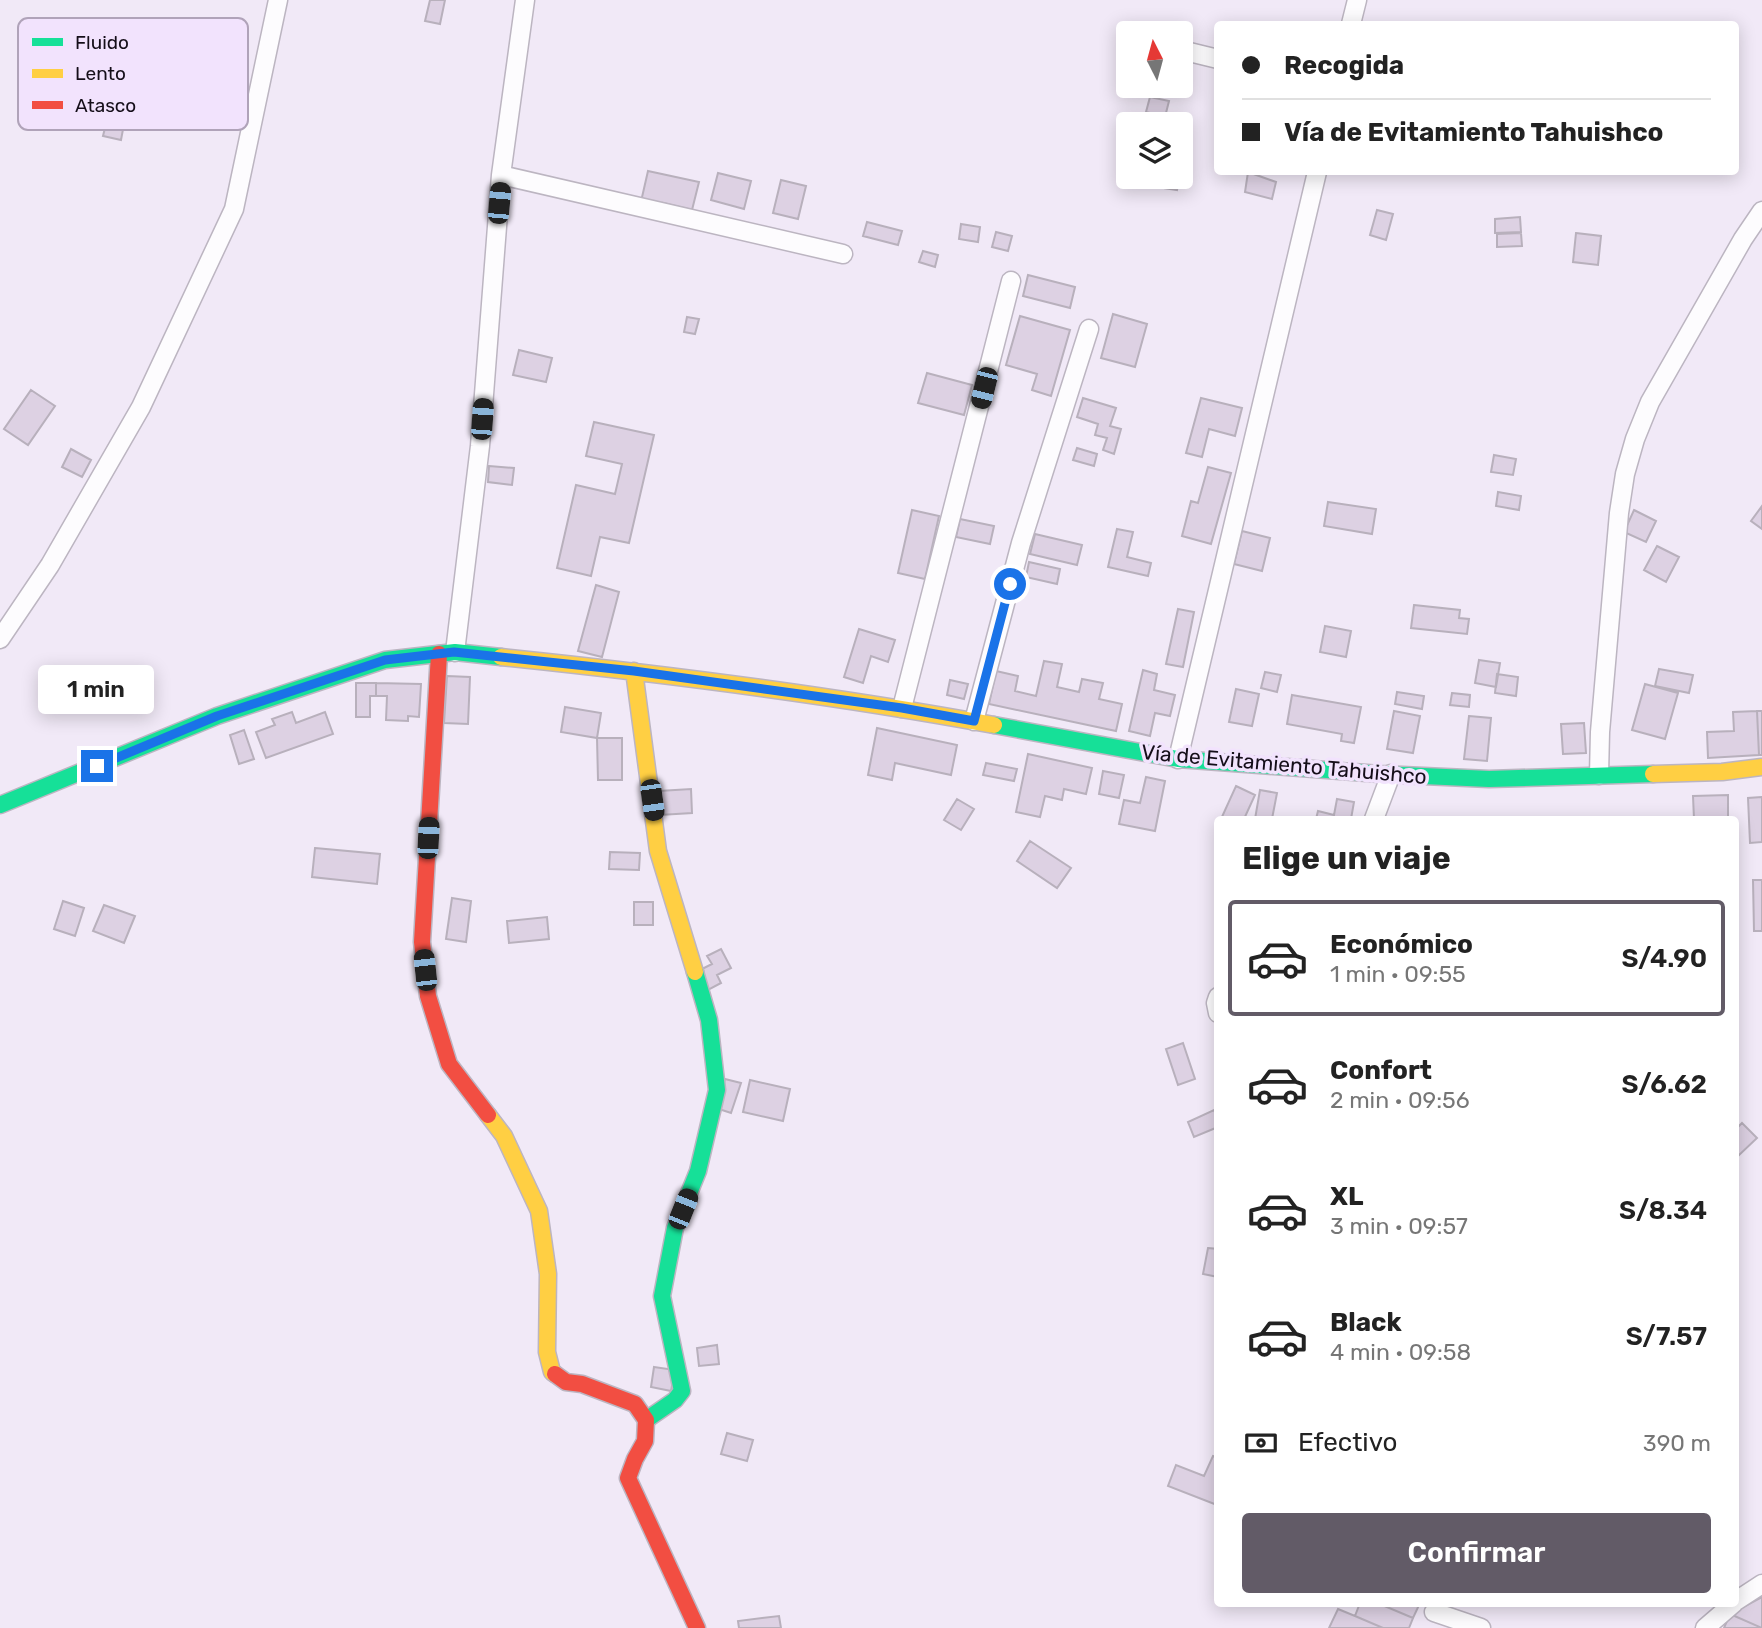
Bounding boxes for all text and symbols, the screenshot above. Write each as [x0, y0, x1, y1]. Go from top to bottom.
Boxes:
legend [18, 18, 248, 130]
north arrow [1116, 21, 1194, 98]
map controls [1116, 21, 1193, 189]
text: Fluido [75, 31, 129, 54]
text: Recogida [1284, 50, 1404, 81]
text: Lento [75, 62, 126, 85]
text: Atasco [75, 94, 136, 117]
button: layers [1116, 112, 1193, 189]
text: Vía de Evitamiento Tahuishco [1284, 117, 1663, 148]
car [487, 181, 512, 225]
car [969, 365, 1000, 411]
car [471, 397, 494, 441]
route start [994, 568, 1026, 600]
callout: 1 min [39, 664, 155, 714]
text: 1 min [67, 675, 125, 703]
street label: Vía de Evitamiento Tahuishco [1140, 739, 1428, 789]
route end [81, 750, 113, 782]
car [639, 778, 666, 822]
car [417, 816, 440, 860]
text: Elige un viaje [1242, 839, 1451, 877]
icon: car [1246, 927, 1309, 990]
text: Económico [1330, 929, 1473, 960]
text: S/4.90 [1621, 943, 1707, 974]
car [413, 948, 438, 992]
text: 1 min · 09:55 [1330, 960, 1466, 988]
icon: car [1246, 1053, 1309, 1116]
text: Confort [1330, 1055, 1432, 1086]
text: S/6.62 [1622, 1069, 1707, 1100]
text: 2 min · 09:56 [1330, 1086, 1470, 1114]
icon: car [1246, 1179, 1309, 1242]
text: XL [1330, 1181, 1363, 1212]
car [666, 1186, 701, 1232]
text: S/8.34 [1619, 1195, 1707, 1226]
text: 3 min · 09:57 [1330, 1212, 1468, 1240]
icon: car [1246, 1305, 1309, 1368]
text: Black [1330, 1307, 1402, 1338]
text: S/7.57 [1626, 1321, 1707, 1352]
text: 4 min · 09:58 [1330, 1338, 1471, 1366]
icon: cash [1242, 1424, 1280, 1462]
text: Efectivo [1298, 1427, 1397, 1458]
text: 390 m [1643, 1429, 1711, 1457]
button: Confirmar [1242, 1513, 1711, 1593]

